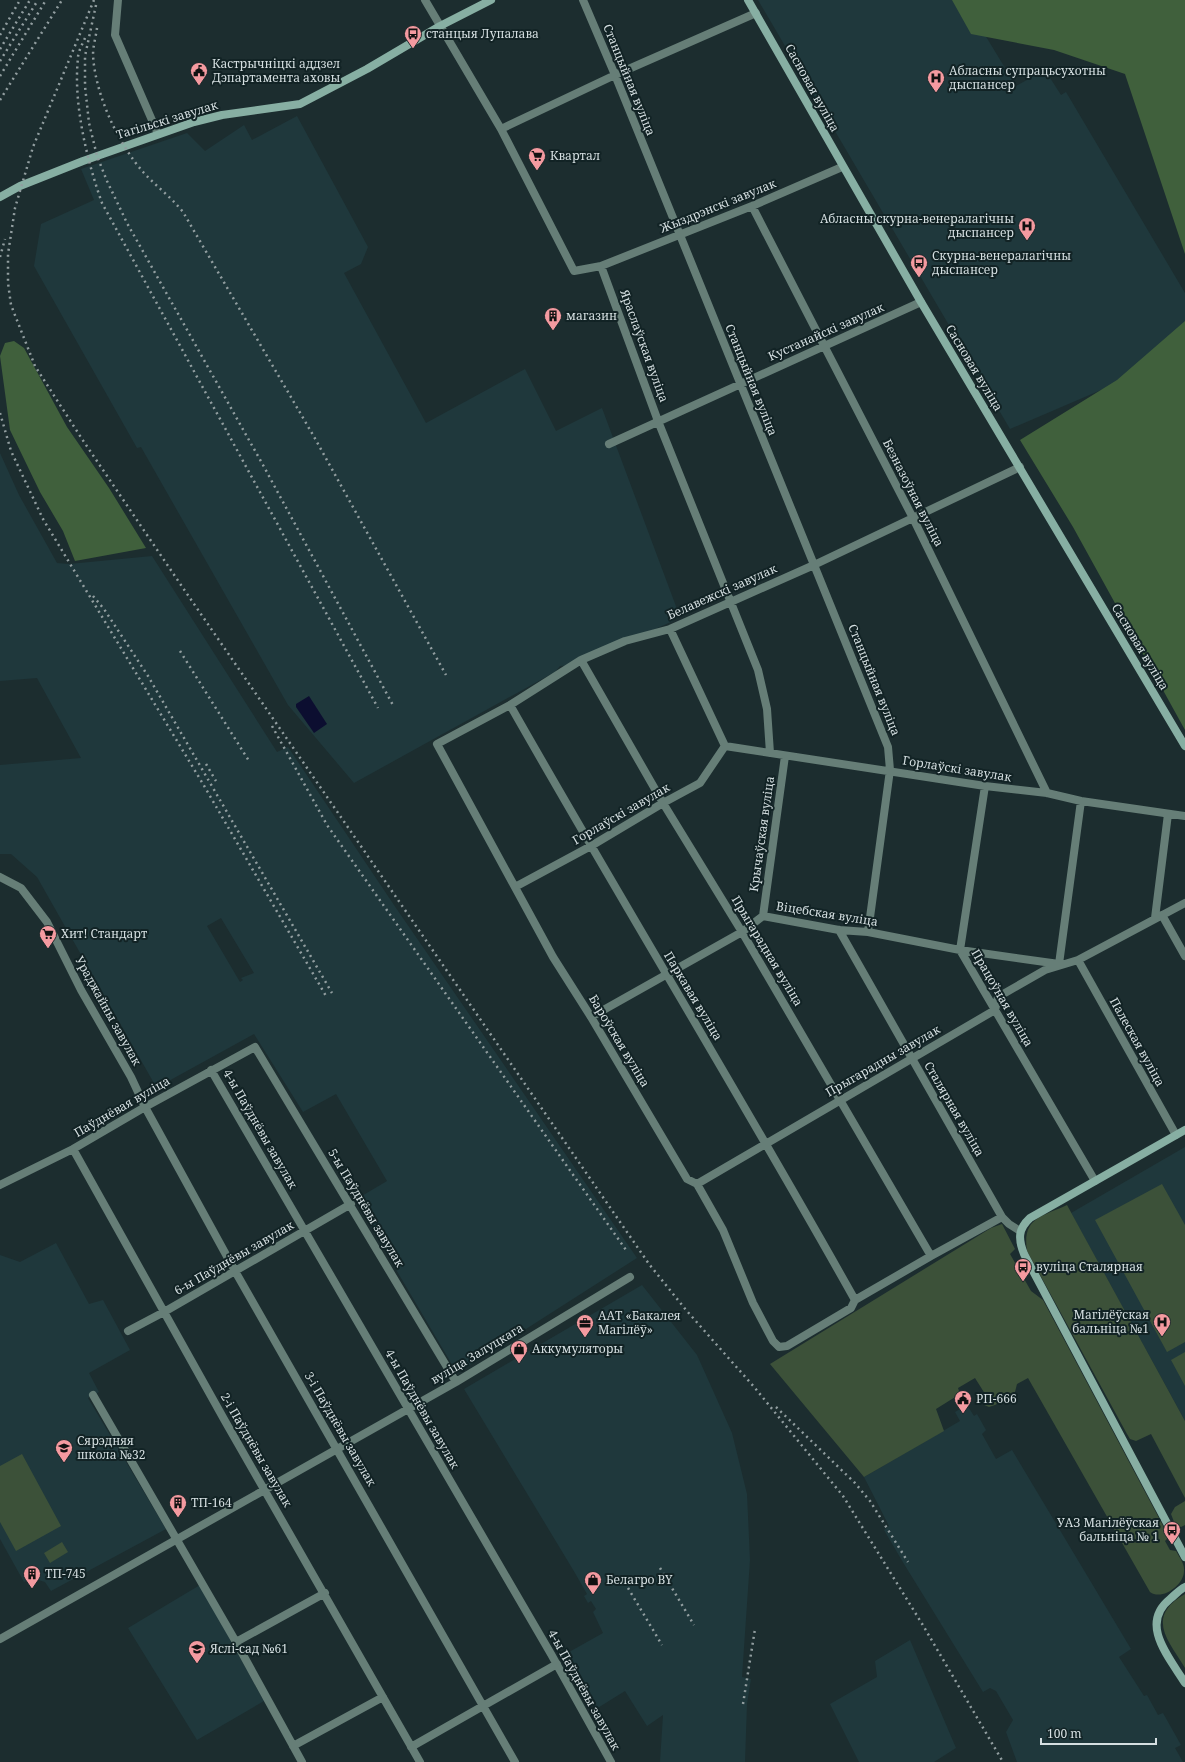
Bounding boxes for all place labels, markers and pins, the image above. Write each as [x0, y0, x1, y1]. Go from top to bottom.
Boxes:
bus stop icon: станцыя Лупалава [403, 24, 423, 49]
place label: станцыя Лупалава [426, 25, 539, 42]
place label: Кастрычніцкі аддзел Дэпартамента аховы [212, 55, 340, 86]
public building icon: Кастрычніцкі аддзел Дэпартамента аховы [189, 61, 209, 86]
place label: Абласны супрацьсухотны дыспансер [949, 62, 1106, 93]
hospital icon: Абласны супрацьсухотны дыспансер [926, 68, 946, 93]
supermarket icon: Квартал [527, 146, 547, 171]
place label: Квартал [550, 147, 600, 164]
place label: Абласны скурна-венералагічны дыспансер [820, 210, 1014, 241]
hospital icon: Абласны скурна-венералагічны дыспансер [1017, 216, 1037, 241]
place label: Скурна-венералагічны дыспансер [932, 247, 1071, 278]
bus stop icon: Скурна-венералагічны дыспансер [909, 253, 929, 278]
building icon: магазин [543, 306, 563, 331]
place label: магазин [566, 307, 617, 324]
supermarket icon: Хит! Стандарт [38, 924, 58, 949]
place label: Хит! Стандарт [61, 925, 148, 942]
bus stop icon: вуліца Сталярная [1013, 1257, 1033, 1282]
place label: вуліца Сталярная [1036, 1258, 1143, 1275]
place label: Магілёўская бальніца №1 [1072, 1306, 1149, 1337]
place label: ААТ «Бакалея Магілёў» [598, 1307, 681, 1338]
hospital icon: Магілёўская бальніца №1 [1152, 1312, 1172, 1337]
office icon: ААТ «Бакалея Магілёў» [575, 1313, 595, 1338]
shop icon: Аккумуляторы [509, 1339, 529, 1364]
place label: Аккумуляторы [532, 1340, 623, 1357]
public building icon: РП-666 [953, 1389, 973, 1414]
place label: РП-666 [976, 1390, 1017, 1407]
place label: Сярэдняя школа №32 [77, 1432, 145, 1463]
school or university icon: Сярэдняя школа №32 [54, 1438, 74, 1463]
building icon: ТП-164 [168, 1493, 188, 1518]
place label: ТП-164 [191, 1494, 232, 1511]
place label: УАЗ Магілёўская бальніца № 1 [1057, 1514, 1159, 1545]
bus stop icon: УАЗ Магілёўская бальніца № 1 [1162, 1520, 1182, 1545]
building icon: ТП-745 [22, 1564, 42, 1589]
place label: ТП-745 [45, 1565, 86, 1582]
shop icon: Белагро BY [583, 1570, 603, 1595]
place label: Белагро BY [606, 1571, 673, 1588]
school or university icon: Яслі-сад №61 [187, 1639, 207, 1664]
place label: Яслі-сад №61 [209, 1640, 288, 1657]

